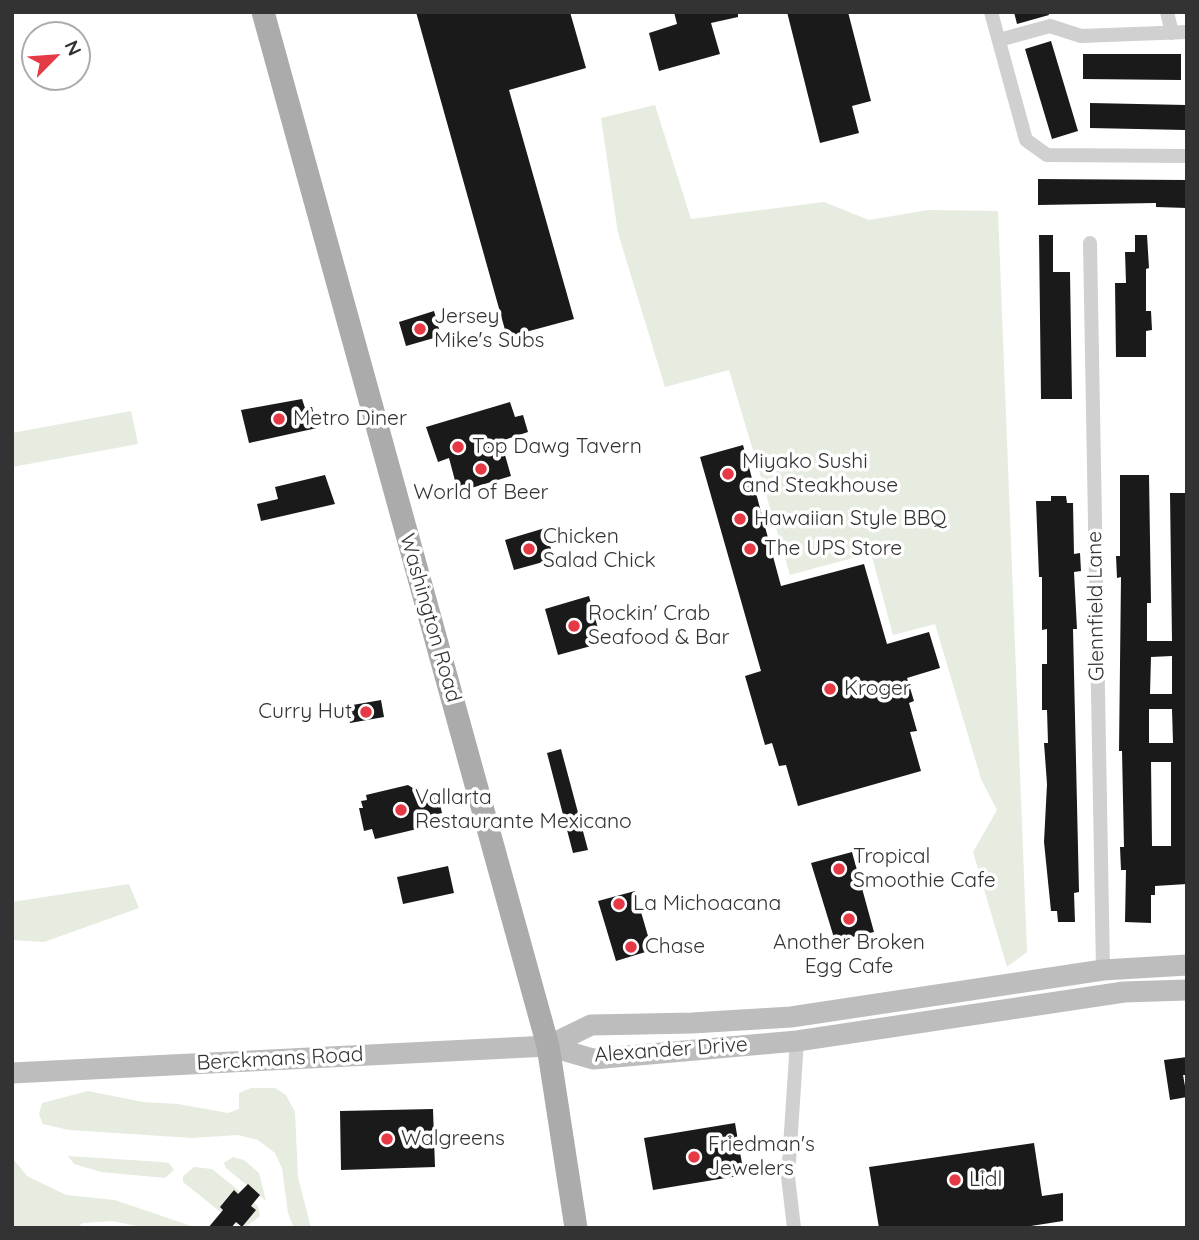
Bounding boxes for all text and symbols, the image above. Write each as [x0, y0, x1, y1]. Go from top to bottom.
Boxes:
north arrow [21, 21, 91, 91]
text: N [59, 37, 87, 59]
place label: Jersey Mike's Subs [434, 304, 544, 354]
marker: Jersey Mike's Subs [412, 321, 428, 337]
place label: Metro Diner [293, 406, 407, 432]
marker: Metro Diner [271, 411, 287, 427]
place label: Top Dawg Tavern [472, 434, 642, 460]
marker: Top Dawg Tavern [450, 439, 466, 455]
place label: Miyako Sushi and Steakhouse [742, 449, 898, 499]
marker: World of Beer [473, 461, 489, 477]
marker: Miyako Sushi and Steakhouse [720, 466, 736, 482]
place label: World of Beer [413, 480, 549, 506]
place label: Hawaiian Style BBQ [754, 506, 947, 532]
marker: Hawaiian Style BBQ [732, 511, 748, 527]
place label: Chicken Salad Chick [543, 524, 656, 574]
street label: Washington Road [394, 531, 466, 705]
street label: Glennfield Lane [1082, 531, 1110, 681]
place label: The UPS Store [764, 536, 902, 562]
marker: Chicken Salad Chick [521, 541, 537, 557]
marker: The UPS Store [742, 541, 758, 557]
place label: Rockin' Crab Seafood & Bar [588, 601, 730, 651]
marker: Rockin' Crab Seafood & Bar [566, 618, 582, 634]
place label: Kroger [844, 676, 911, 702]
marker: Kroger [822, 681, 838, 697]
place label: Curry Hut [258, 699, 352, 725]
marker: Curry Hut [358, 704, 374, 720]
place label: Vallarta Restaurante Mexicano [415, 785, 632, 835]
marker: Vallarta Restaurante Mexicano [393, 802, 409, 818]
place label: Tropical Smoothie Cafe [853, 844, 996, 894]
marker: Tropical Smoothie Cafe [831, 861, 847, 877]
place label: La Michoacana [633, 891, 781, 917]
marker: La Michoacana [611, 896, 627, 912]
marker: Another Broken Egg Cafe [841, 911, 857, 927]
place label: Another Broken Egg Cafe [773, 930, 925, 980]
place label: Chase [645, 934, 705, 960]
marker: Chase [623, 939, 639, 955]
street label: Alexander Drive [593, 1032, 749, 1068]
street label: Berckmans Road [196, 1042, 364, 1076]
place label: Walgreens [401, 1126, 505, 1152]
marker: Walgreens [379, 1131, 395, 1147]
place label: Friedman's Jewelers [708, 1132, 815, 1182]
marker: Friedman's Jewelers [686, 1149, 702, 1165]
place label: Lidl [969, 1167, 1002, 1193]
marker: Lidl [947, 1172, 963, 1188]

